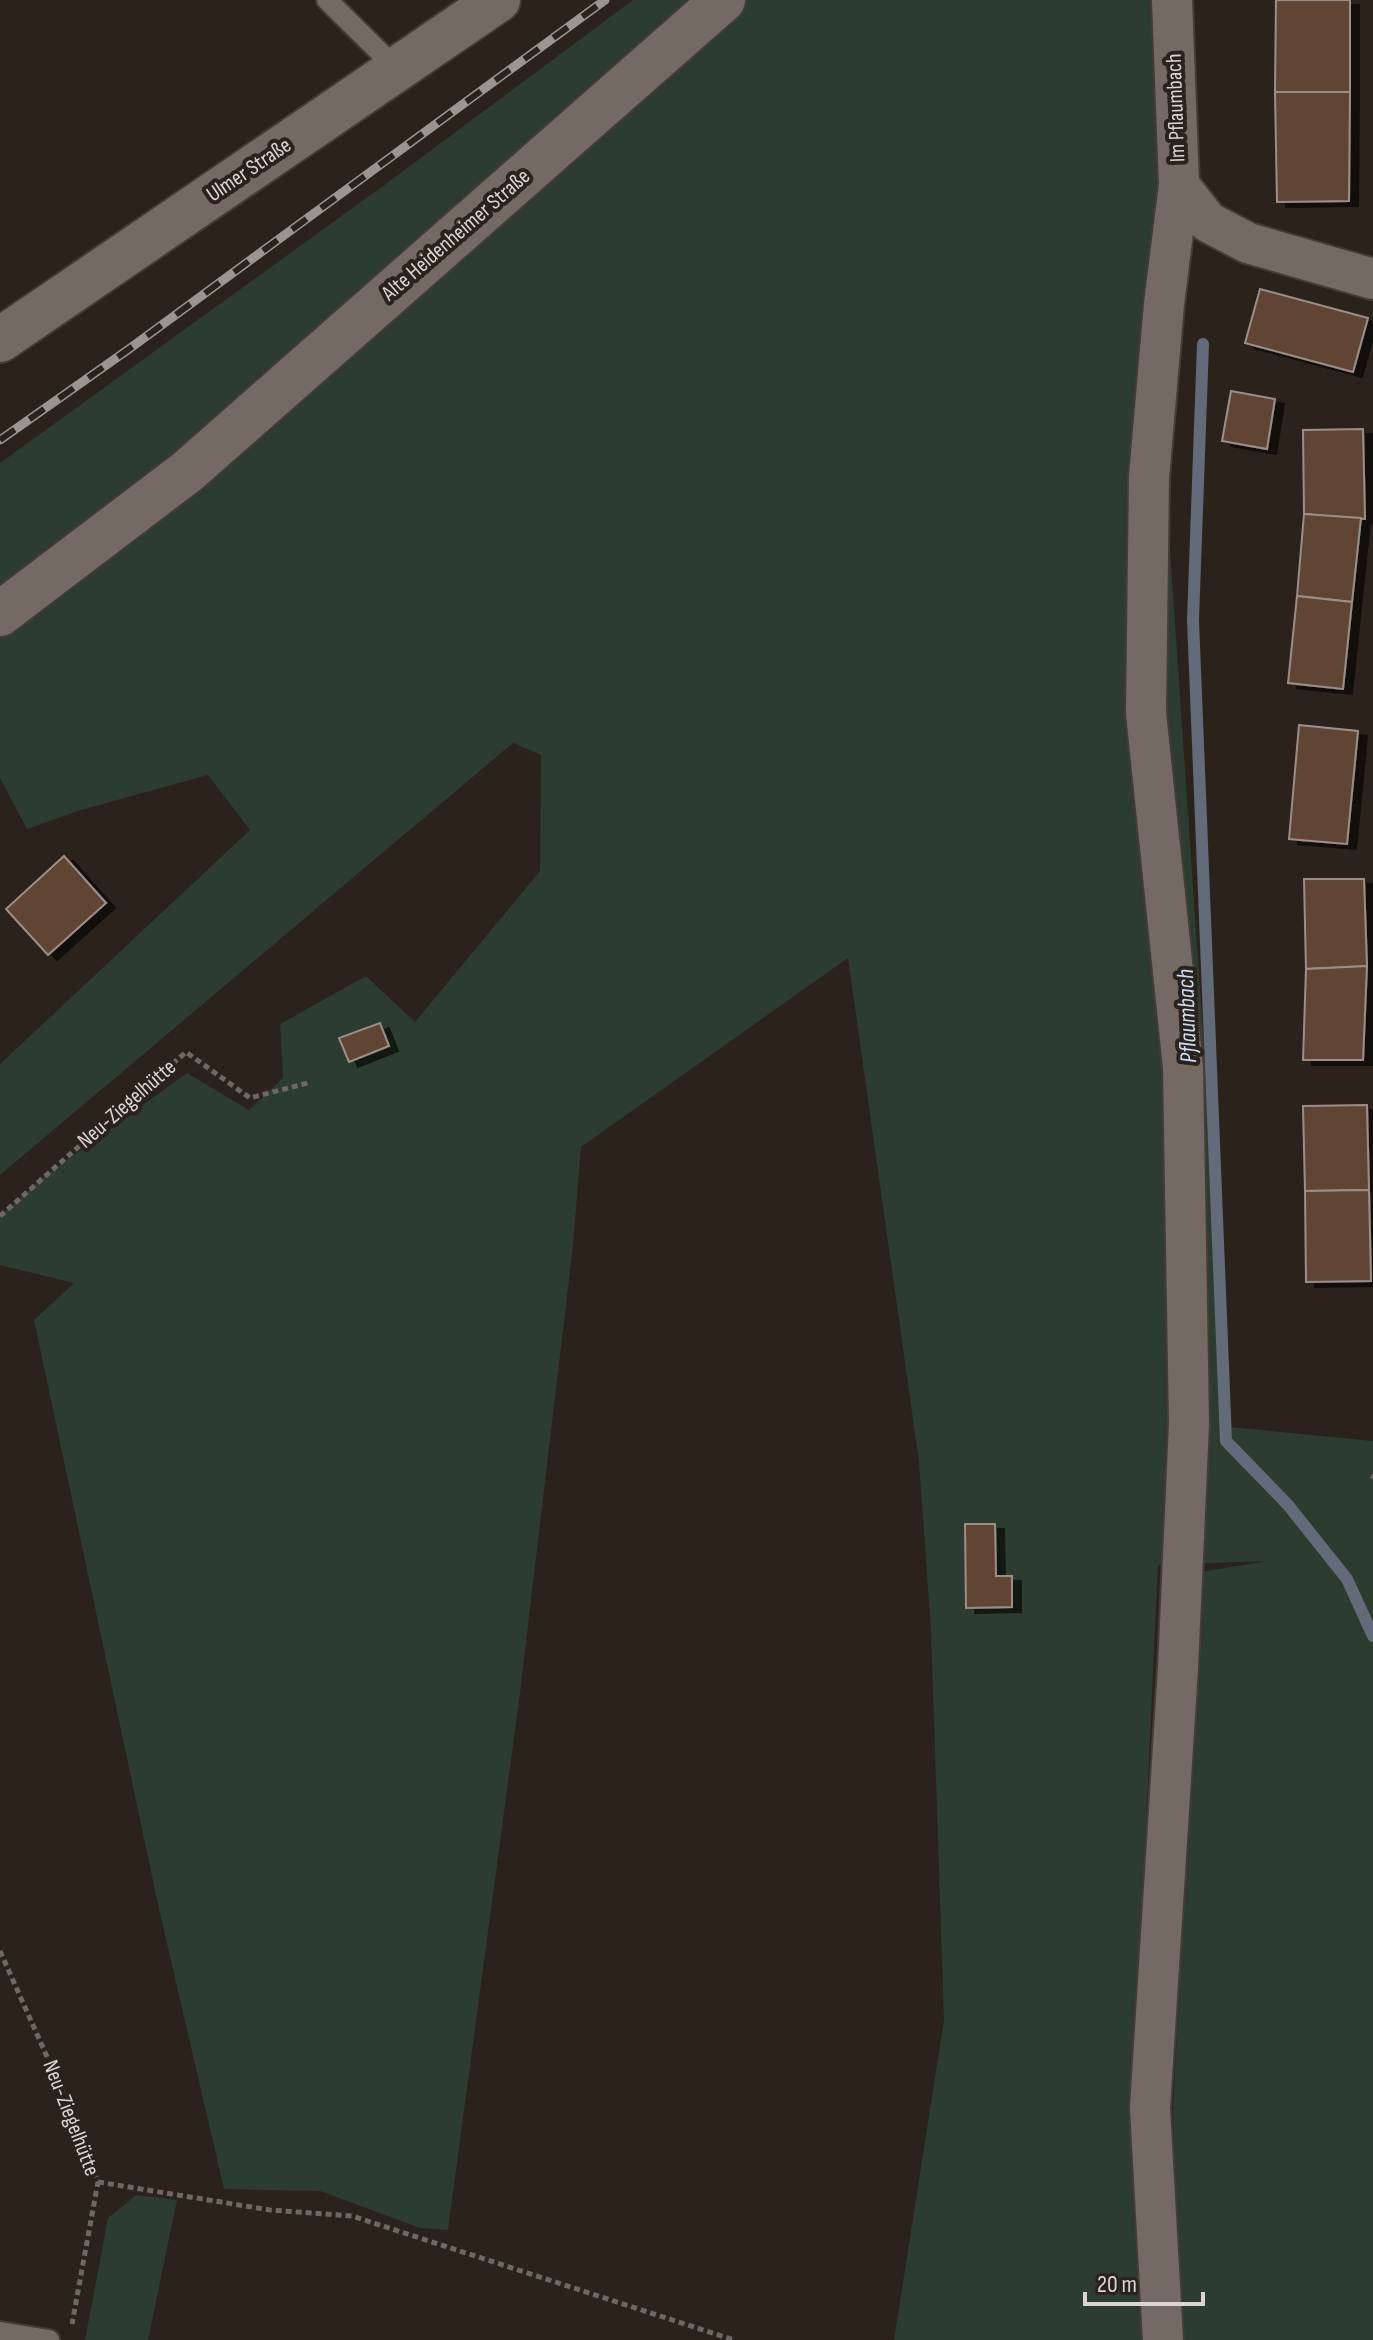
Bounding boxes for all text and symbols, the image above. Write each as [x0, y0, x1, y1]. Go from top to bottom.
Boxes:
street label: Im Pflaumbach [1161, 53, 1191, 163]
street label: Ulmer Straße [201, 132, 297, 208]
street label: Alte Heidenheimer Straße [375, 163, 536, 308]
water label: Pflaumbach [1171, 969, 1203, 1063]
street label: Neu-Ziegelhütte [72, 1054, 182, 1154]
street label: Neu-Ziegelhütte [37, 2056, 105, 2180]
scale bar [1085, 2256, 1203, 2306]
text: 20 m [1097, 2270, 1137, 2299]

